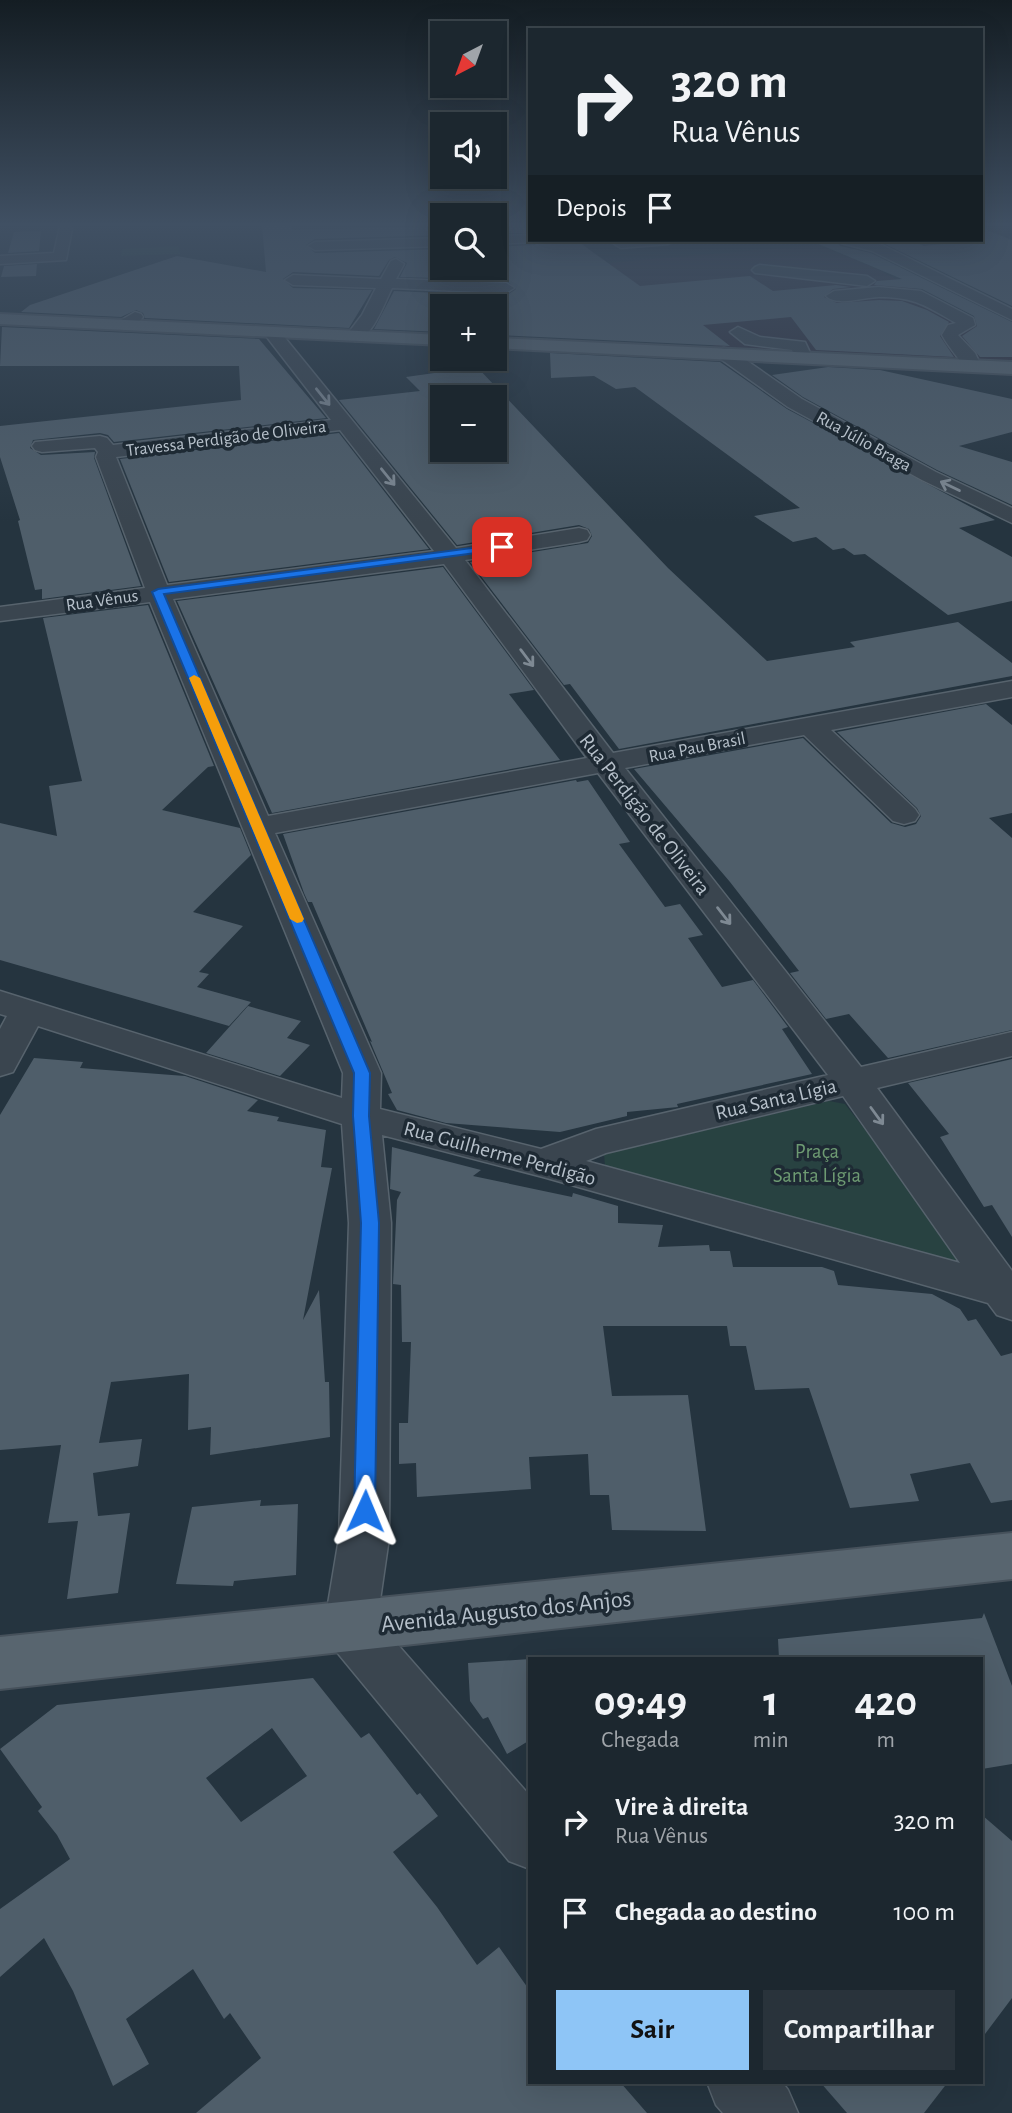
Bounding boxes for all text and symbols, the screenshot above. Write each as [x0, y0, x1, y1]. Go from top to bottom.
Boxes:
north arrow [430, 21, 508, 98]
map controls [430, 21, 507, 462]
icon: right [556, 56, 647, 147]
text: 320 m [671, 58, 788, 107]
button: sound [430, 112, 507, 189]
text: Rua Vênus [671, 116, 801, 148]
icon: arrive [641, 189, 679, 227]
text: Depois [556, 195, 627, 221]
button: search [430, 203, 507, 280]
button: + [430, 294, 507, 371]
button: − [430, 385, 507, 462]
one-way arrow [316, 387, 331, 405]
street label: Rua Júlio Braga [813, 408, 914, 475]
street label: Travessa Perdigão de Oliveira [125, 418, 327, 460]
one-way arrow [380, 468, 396, 486]
one-way arrow [940, 479, 961, 493]
pin [472, 517, 532, 577]
icon: arrive [483, 528, 521, 566]
street label: Rua Vênus [65, 587, 139, 615]
one-way arrow [519, 648, 534, 666]
street label: Rua Perdigão de Oliveira [575, 730, 714, 899]
street label: Rua Pau Brasil [647, 730, 747, 766]
one-way arrow [717, 907, 732, 925]
street label: Rua Santa Lígia [714, 1075, 839, 1124]
one-way arrow [869, 1107, 884, 1126]
street label: Rua Guilherme Perdigão [402, 1118, 598, 1189]
park label: Praça Santa Lígia [773, 1141, 862, 1186]
position arrow [328, 1474, 402, 1548]
street label: Avenida Augusto dos Anjos [380, 1587, 632, 1637]
text: 09:49 [594, 1681, 687, 1723]
text: 1 [763, 1681, 778, 1723]
text: 420 [854, 1681, 917, 1723]
text: Chegada [601, 1729, 680, 1752]
text: min [753, 1729, 789, 1752]
text: m [877, 1729, 895, 1752]
text: Vire à direita [615, 1794, 749, 1820]
icon: right [556, 1803, 594, 1841]
text: 320 m [894, 1808, 955, 1834]
text: Rua Vênus [615, 1825, 708, 1848]
icon: arrive [556, 1894, 594, 1932]
text: Chegada ao destino [615, 1899, 817, 1925]
text: 100 m [894, 1899, 955, 1925]
button: Sair [556, 1990, 749, 2070]
button: Compartilhar [763, 1990, 955, 2070]

